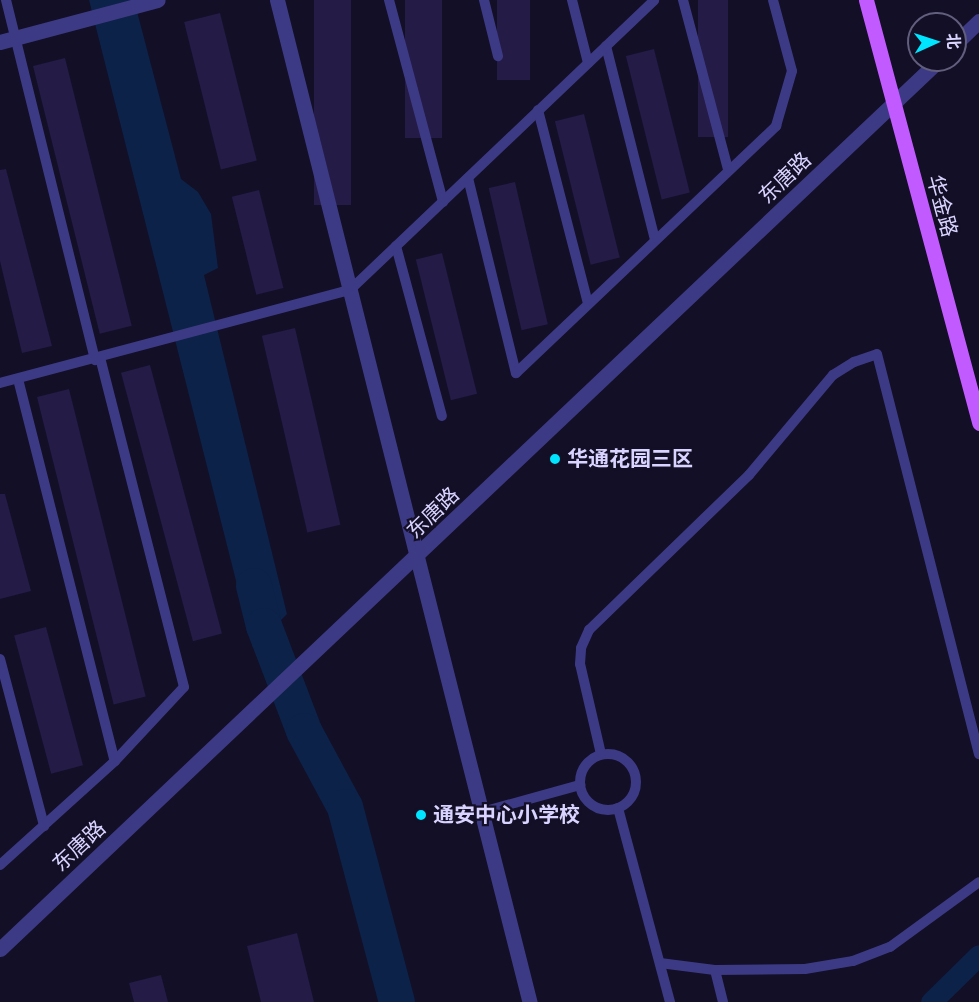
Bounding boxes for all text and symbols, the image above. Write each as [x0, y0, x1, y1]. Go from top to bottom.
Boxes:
north arrow [907, 12, 967, 72]
text: 北 [944, 33, 963, 50]
street label: 东唐路 [754, 147, 816, 209]
street label: 华金路 [922, 172, 962, 240]
place label: 华通花园三区 [567, 446, 693, 472]
marker: 华通花园三区 [548, 452, 562, 466]
street label: 东唐路 [402, 482, 464, 544]
place label: 通安中心小学校 [433, 802, 580, 828]
marker: 通安中心小学校 [414, 808, 428, 822]
street label: 东唐路 [47, 815, 111, 877]

